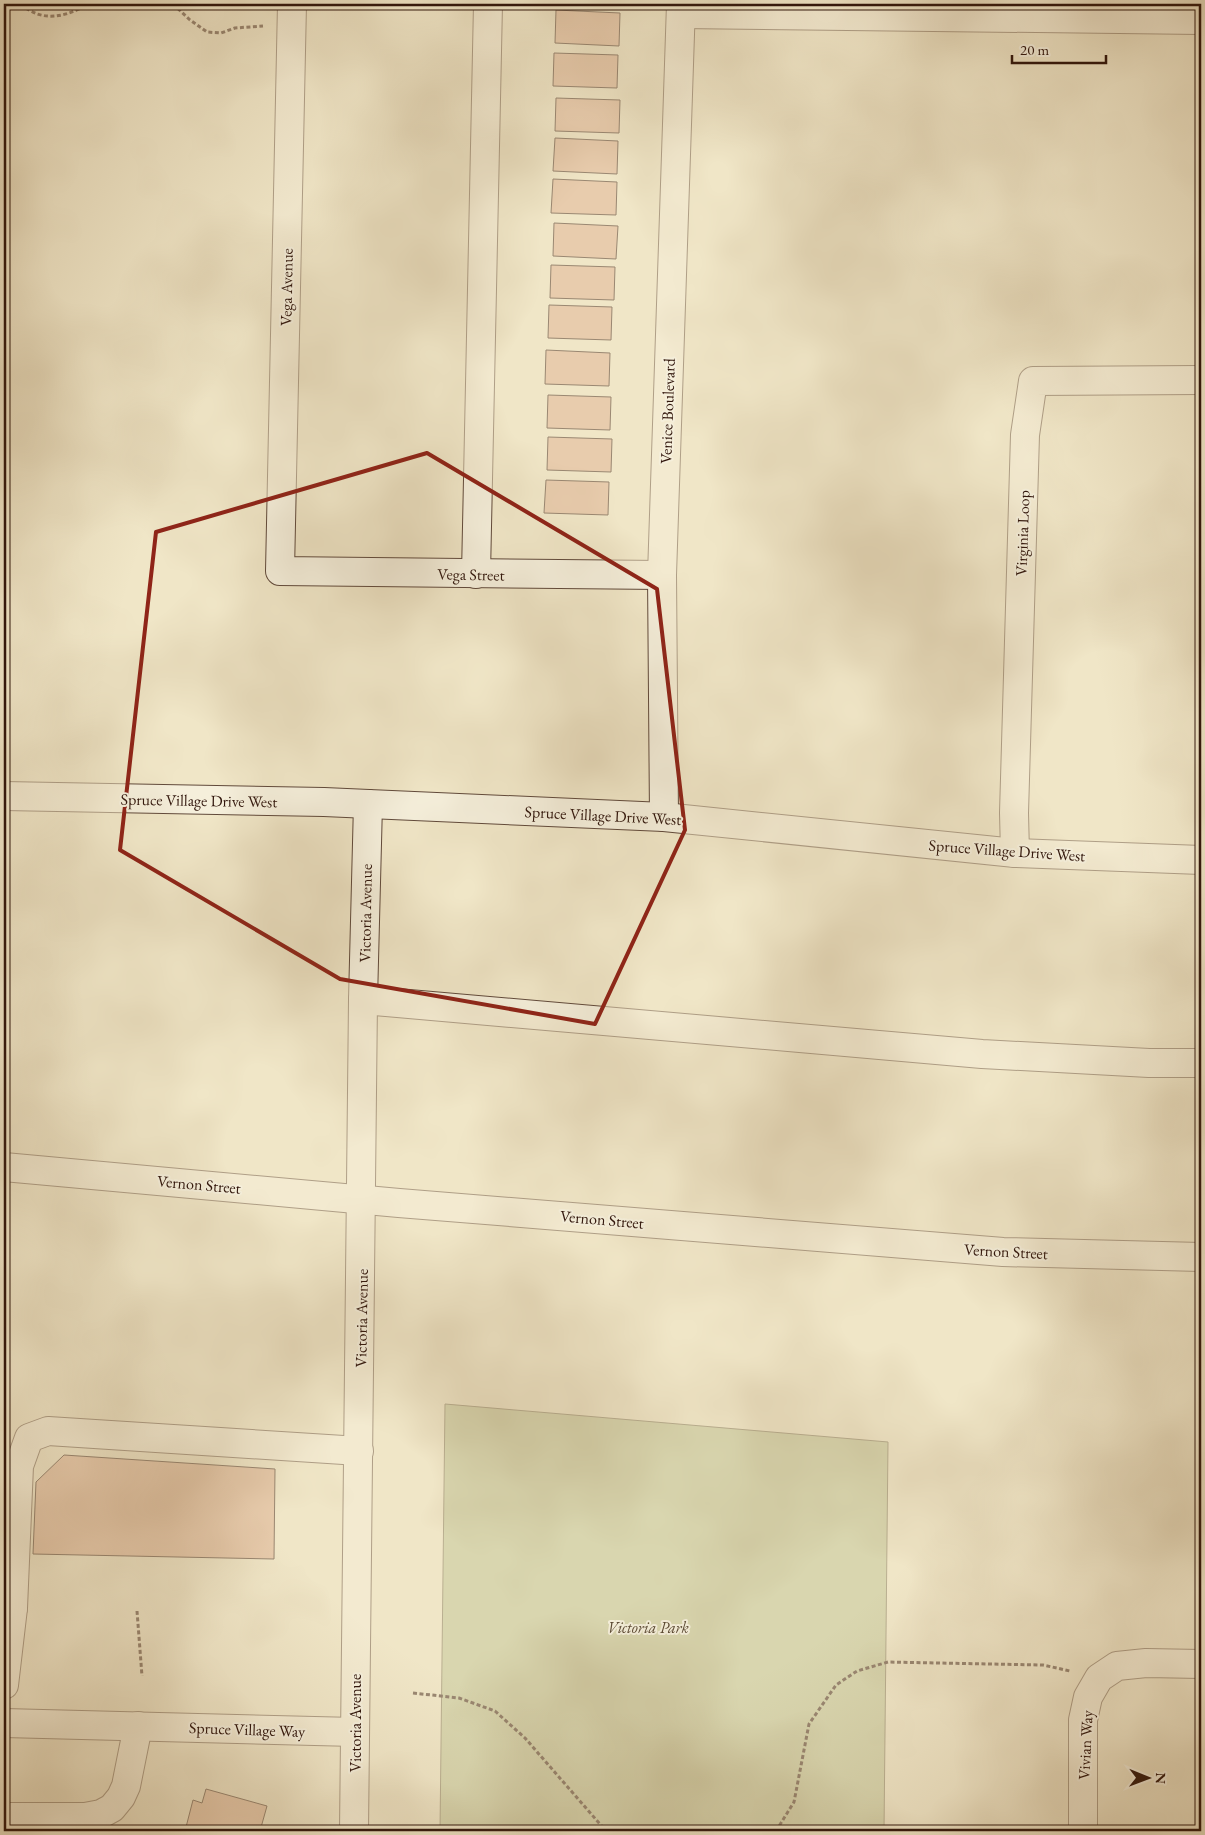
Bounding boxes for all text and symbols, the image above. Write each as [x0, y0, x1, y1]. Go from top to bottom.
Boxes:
scale bar [1012, 32, 1106, 64]
text: 20 m [1020, 40, 1049, 59]
street label: Vega Avenue [275, 248, 298, 326]
street label: Venice Boulevard [655, 357, 680, 464]
street label: Virginia Loop [1011, 490, 1034, 576]
street label: Vega Street [437, 563, 505, 586]
street label: Spruce Village Drive West [120, 789, 278, 812]
street label: Spruce Village Drive West [524, 801, 682, 830]
street label: Spruce Village Drive West [928, 835, 1086, 866]
street label: Victoria Avenue [354, 864, 377, 962]
street label: Vernon Street [156, 1170, 242, 1199]
street label: Vernon Street [559, 1205, 645, 1234]
street label: Vernon Street [964, 1239, 1048, 1264]
street label: Victoria Avenue [350, 1269, 373, 1367]
park label: Victoria Park [607, 1617, 690, 1638]
street label: Victoria Avenue [345, 1674, 366, 1772]
street label: Vivian Way [1073, 1709, 1098, 1780]
street label: Spruce Village Way [189, 1717, 306, 1742]
north arrow [1122, 1752, 1172, 1802]
text: N [1152, 1772, 1170, 1785]

